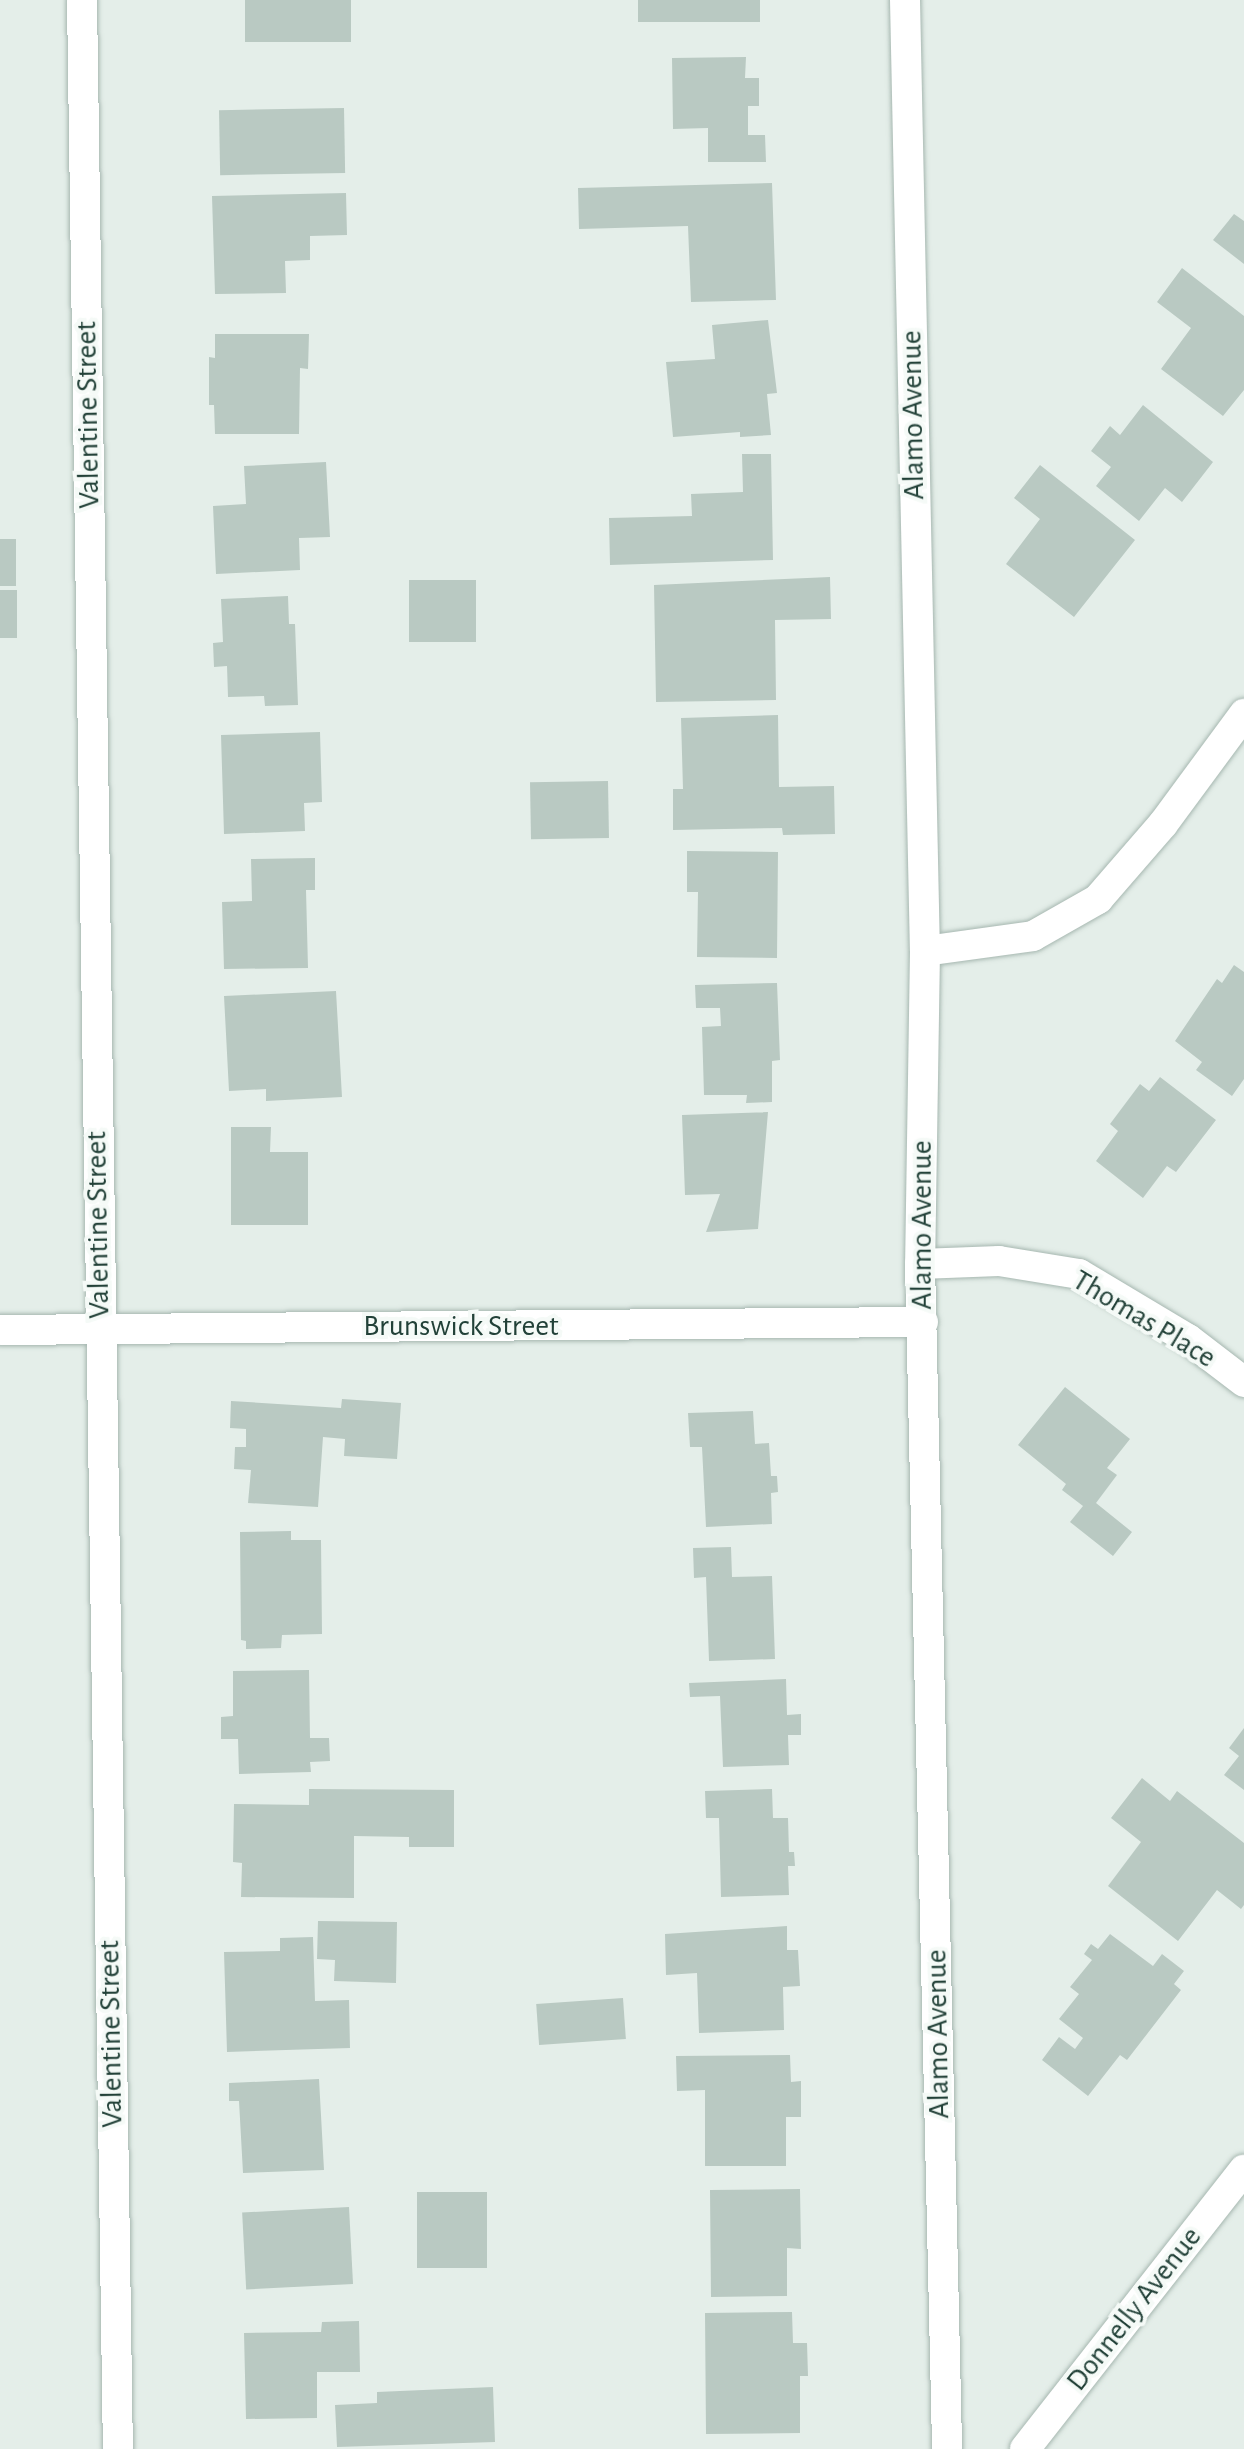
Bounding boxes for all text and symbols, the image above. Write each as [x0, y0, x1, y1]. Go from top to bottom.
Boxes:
street label: Valentine Street [68, 321, 108, 509]
street label: Alamo Avenue [894, 330, 932, 500]
street label: Valentine Street [78, 1131, 118, 1319]
street label: Alamo Avenue [904, 1140, 940, 1310]
street label: Thomas Place [1066, 1262, 1222, 1376]
street label: Brunswick Street [363, 1308, 559, 1344]
street label: Valentine Street [91, 1940, 131, 2128]
street label: Alamo Avenue [919, 1949, 957, 2119]
street label: Donnelly Avenue [1059, 2220, 1209, 2398]

